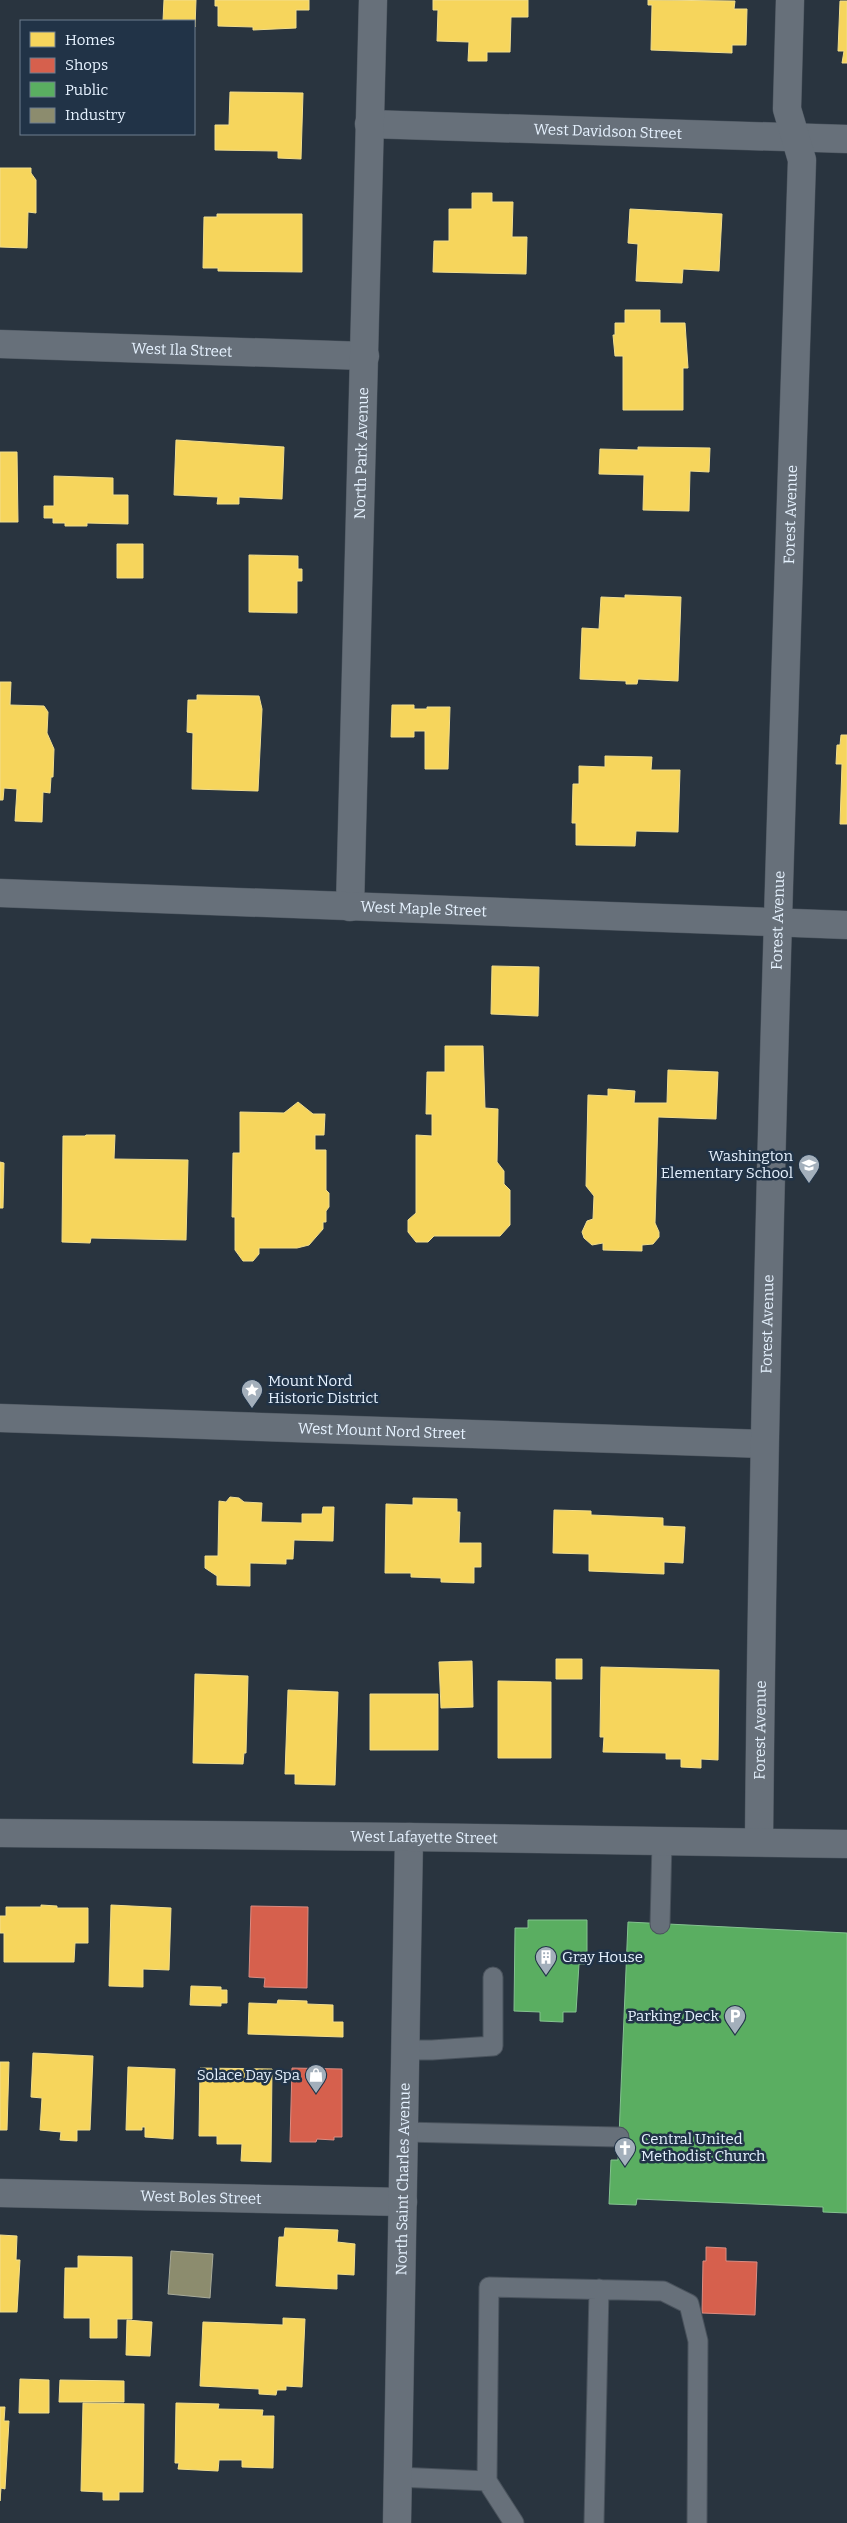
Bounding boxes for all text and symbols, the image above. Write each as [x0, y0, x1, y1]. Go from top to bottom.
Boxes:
legend [20, 20, 195, 135]
text: Homes [65, 31, 115, 49]
text: Shops [65, 56, 108, 74]
text: Public [65, 81, 109, 99]
text: Industry [65, 106, 125, 124]
street label: West Davidson Street [533, 120, 683, 143]
street label: West Ila Street [131, 339, 233, 361]
street label: North Park Avenue [351, 387, 372, 519]
street label: Forest Avenue [780, 464, 801, 564]
street label: Forest Avenue [767, 870, 788, 970]
street label: West Maple Street [360, 898, 488, 920]
place label: Washington Elementary School [661, 1147, 793, 1182]
school or university icon: Washington Elementary School [797, 1153, 821, 1184]
street label: Forest Avenue [757, 1274, 778, 1374]
place label: Mount Nord Historic District [268, 1372, 379, 1407]
place icon: Mount Nord Historic District [240, 1378, 264, 1409]
street label: West Mount Nord Street [298, 1419, 467, 1443]
street label: Forest Avenue [751, 1680, 770, 1780]
street label: West Lafayette Street [350, 1827, 498, 1847]
building icon: Gray House [534, 1945, 558, 1976]
place label: Gray House [562, 1948, 643, 1966]
parking icon: Parking Deck [723, 2004, 747, 2035]
place label: Parking Deck [627, 2007, 719, 2025]
shop icon: Solace Day Spa [304, 2063, 328, 2094]
place label: Solace Day Spa [197, 2066, 300, 2084]
street label: North Saint Charles Avenue [392, 2083, 414, 2275]
place label: Central United Methodist Church [641, 2130, 766, 2165]
church icon: Central United Methodist Church [613, 2136, 637, 2167]
street label: West Boles Street [140, 2187, 262, 2208]

